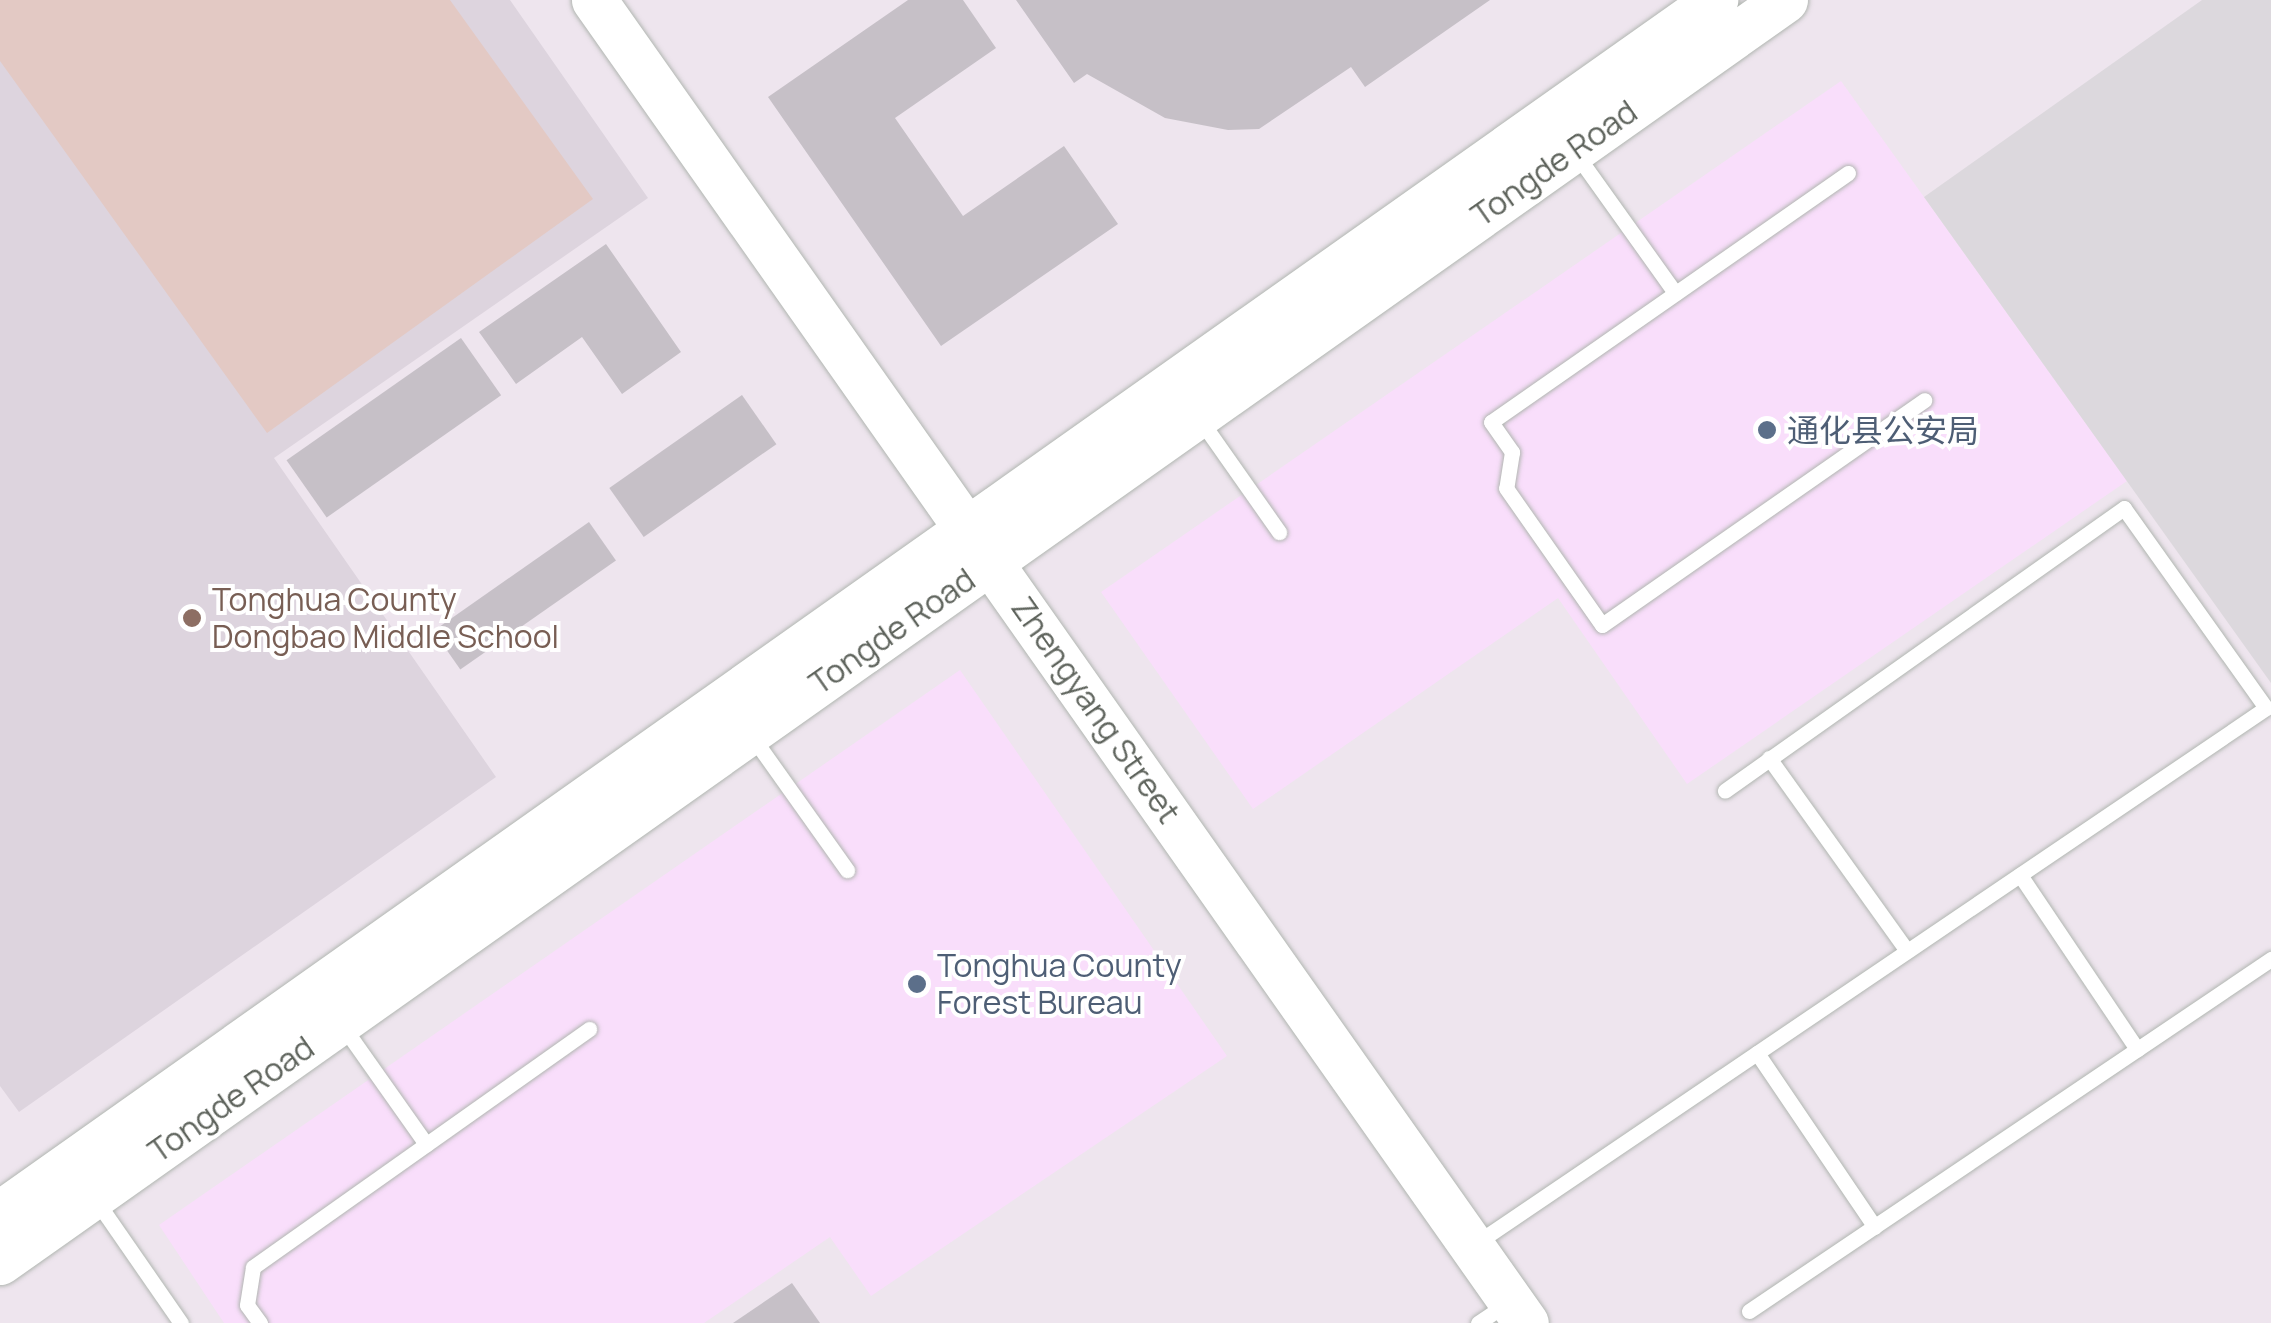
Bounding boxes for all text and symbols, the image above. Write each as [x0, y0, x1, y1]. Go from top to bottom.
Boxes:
street label: Tongde Road [1464, 92, 1644, 234]
place label: 通化县公安局 [1787, 411, 1979, 449]
marker: 通化县公安局 [1756, 419, 1778, 441]
street label: Tongde Road [802, 560, 982, 702]
place label: Tonghua County Dongbao Middle School [212, 581, 559, 656]
street label: Zhengyang Street [1004, 590, 1188, 830]
marker: Tonghua County Dongbao Middle School [181, 607, 203, 629]
place label: Tonghua County Forest Bureau [937, 947, 1182, 1022]
marker: Tonghua County Forest Bureau [906, 973, 928, 995]
street label: Tongde Road [141, 1028, 321, 1170]

